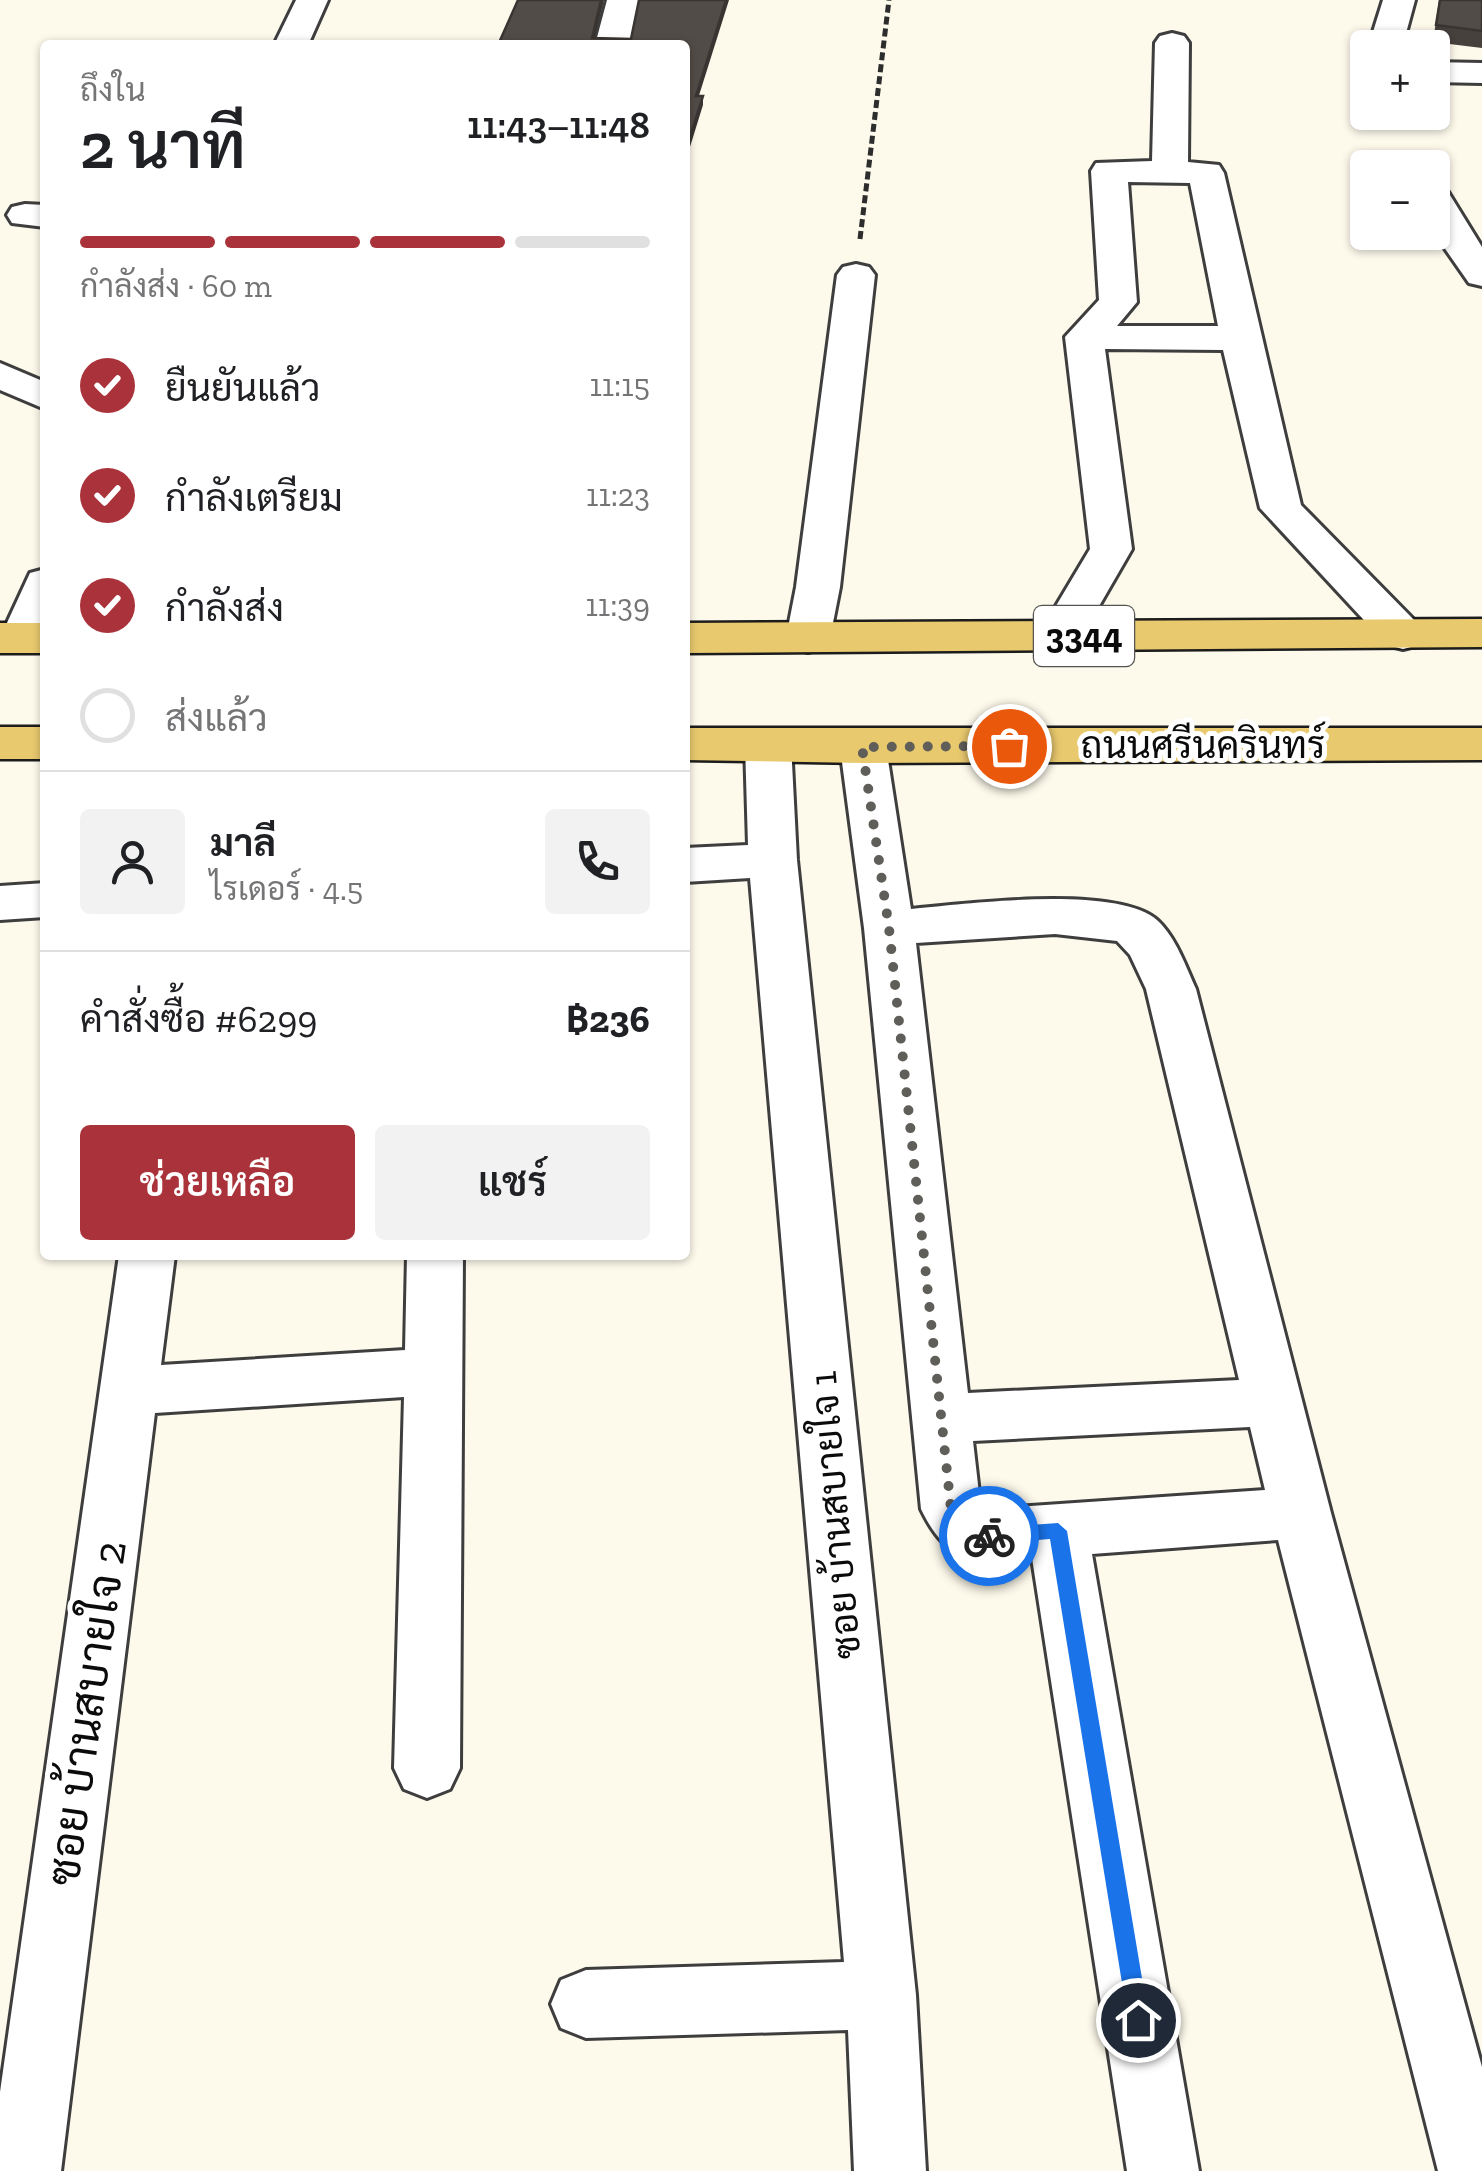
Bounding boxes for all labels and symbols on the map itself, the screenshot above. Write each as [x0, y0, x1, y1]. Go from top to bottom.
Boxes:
road number: 3344 [1034, 606, 1134, 666]
pin [967, 704, 1052, 789]
street label: ถนนศรีนครินทร์ [1081, 721, 1325, 768]
street label: ซอย บ้านสบายใจ 1 [799, 1369, 870, 1661]
courier [939, 1486, 1039, 1586]
street label: ซอย บ้านสบายใจ 2 [33, 1537, 138, 1889]
pin [1096, 1978, 1181, 2063]

